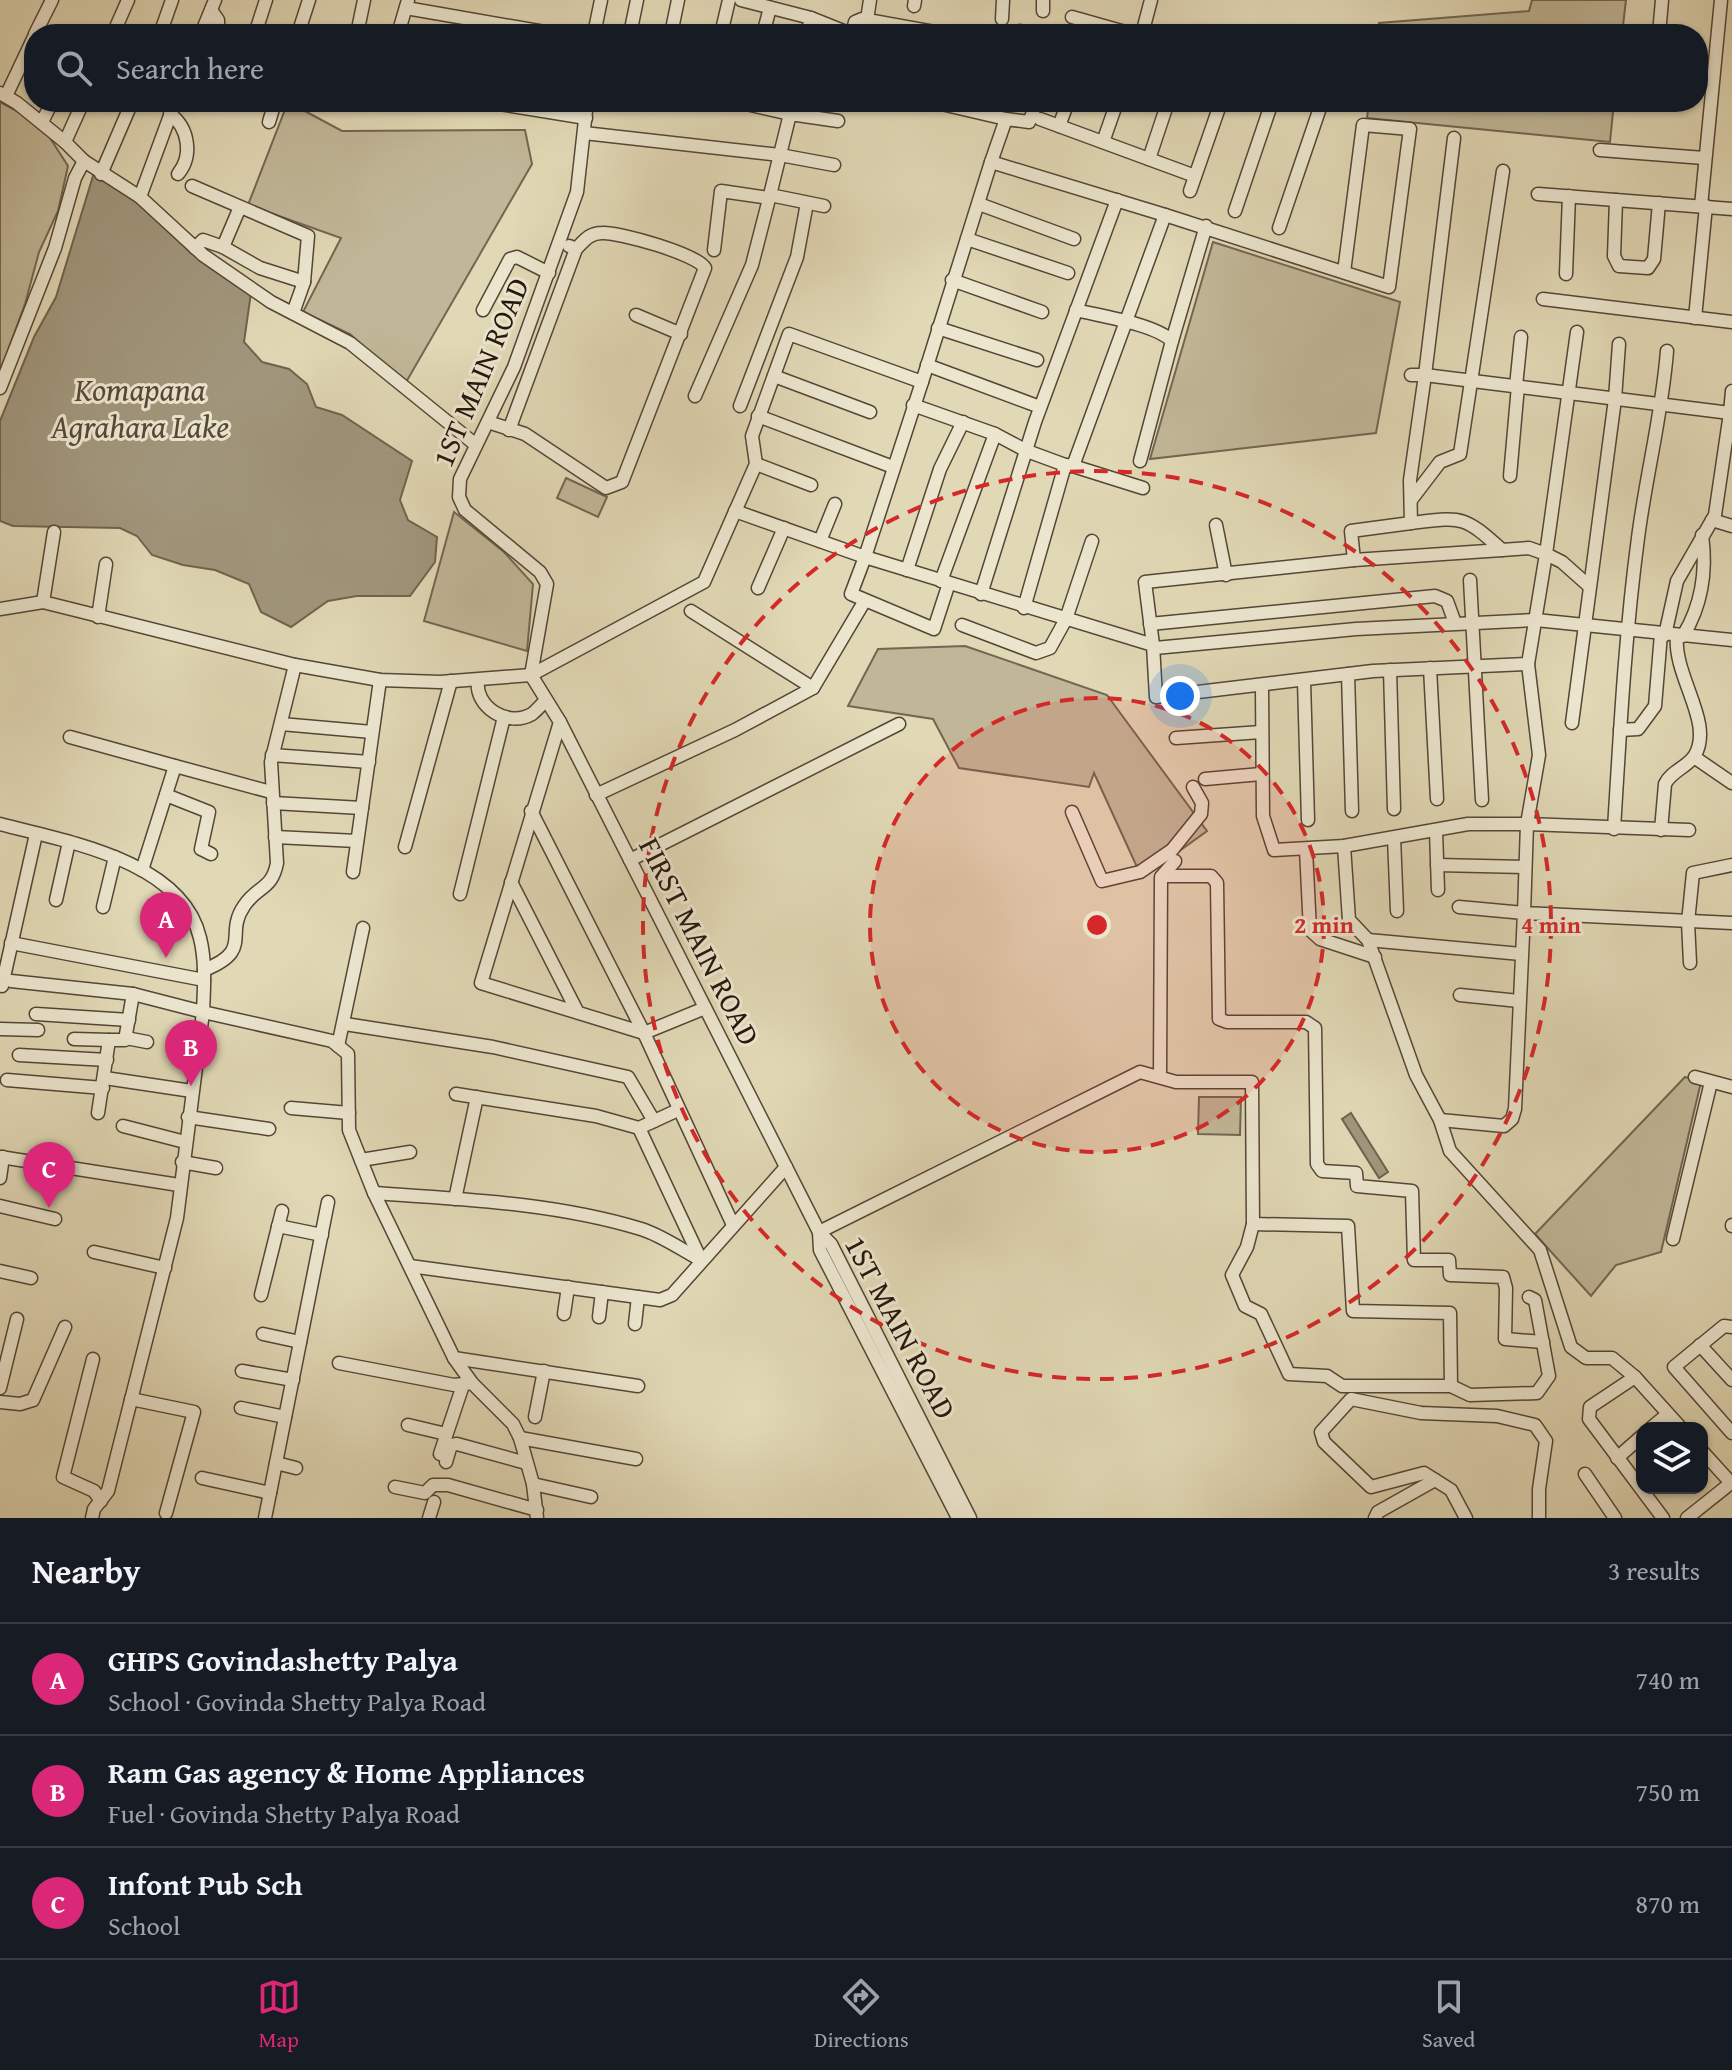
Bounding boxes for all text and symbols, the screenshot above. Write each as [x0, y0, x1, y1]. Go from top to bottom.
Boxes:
search box [24, 24, 1708, 112]
icon: search [52, 46, 96, 90]
text: Search here [116, 46, 264, 90]
street label: 1ST MAIN ROAD [420, 271, 540, 473]
water label: Komapana Agrahara Lake [50, 366, 229, 450]
your location [1160, 676, 1200, 716]
street label: FIRST MAIN ROAD [629, 829, 771, 1053]
pin: A [140, 892, 192, 958]
text: 2 min [1294, 907, 1354, 942]
text: 4 min [1521, 907, 1581, 942]
centre of rings [1083, 911, 1111, 939]
pin: B [165, 1020, 217, 1086]
pin: C [23, 1142, 75, 1208]
street label: 1ST MAIN ROAD [834, 1228, 968, 1426]
map controls [1636, 1422, 1708, 1494]
button: layers [1636, 1422, 1708, 1494]
text: Nearby [32, 1546, 141, 1595]
text: 3 results [1608, 1551, 1700, 1590]
text: GHPS Govindashetty Palya [108, 1638, 458, 1682]
text: A [50, 1660, 66, 1699]
text: 740 m [1635, 1660, 1700, 1699]
text: School · Govinda Shetty Palya Road [108, 1682, 486, 1721]
text: Ram Gas agency & Home Appliances [108, 1750, 585, 1794]
text: B [50, 1772, 66, 1811]
text: 750 m [1635, 1772, 1700, 1811]
text: Fuel · Govinda Shetty Palya Road [108, 1794, 460, 1833]
text: Infont Pub Sch [108, 1862, 303, 1906]
text: C [51, 1884, 65, 1923]
text: 870 m [1635, 1884, 1700, 1923]
text: School [108, 1906, 180, 1945]
tab: Map [257, 1975, 301, 2055]
tab: Directions [814, 1975, 909, 2055]
tab: Saved [1422, 1975, 1475, 2055]

